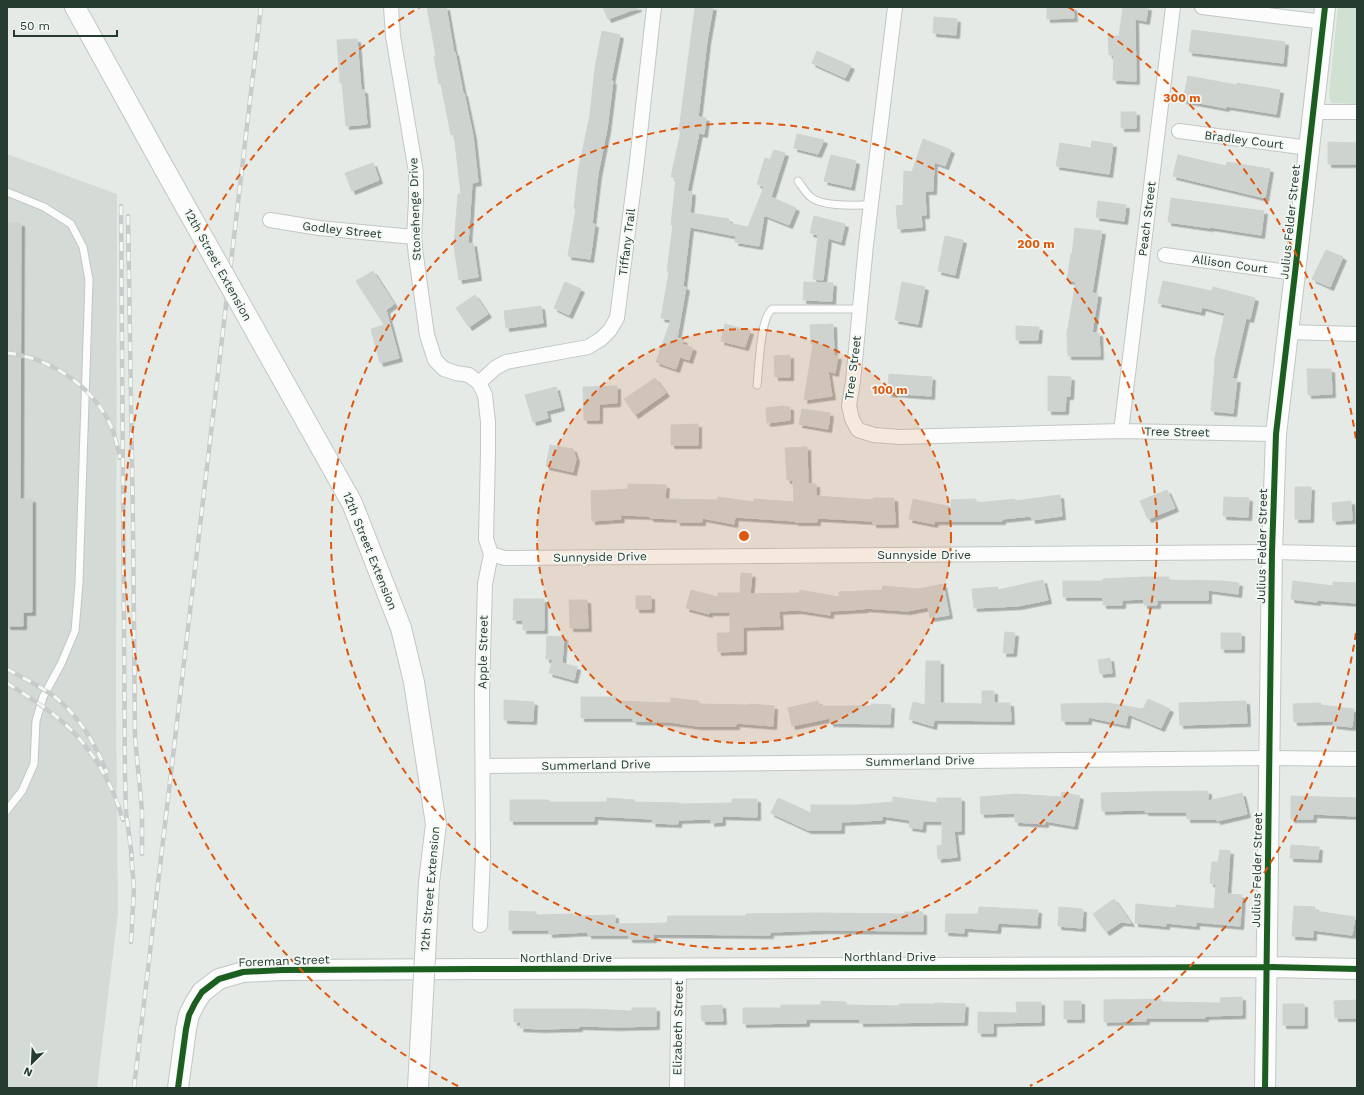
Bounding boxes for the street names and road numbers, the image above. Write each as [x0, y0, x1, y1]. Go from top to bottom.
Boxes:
street label: Bradley Court [1204, 128, 1284, 152]
street label: Stonehenge Drive [406, 157, 424, 261]
street label: Julius Felder Street [1277, 164, 1303, 280]
street label: Peach Street [1135, 181, 1159, 257]
street label: 12th Street Extension [181, 206, 255, 324]
street label: Tiffany Trail [616, 207, 638, 277]
street label: Godley Street [302, 219, 382, 241]
street label: Allison Court [1191, 252, 1269, 276]
street label: Tree Street [842, 335, 864, 401]
street label: Tree Street [1144, 424, 1210, 440]
street label: Julius Felder Street [1254, 488, 1270, 604]
street label: 12th Street Extension [340, 490, 400, 612]
street label: Sunnyside Drive [877, 548, 971, 562]
street label: Sunnyside Drive [553, 549, 647, 565]
street label: Apple Street [475, 615, 491, 689]
street label: Summerland Drive [865, 753, 975, 769]
street label: Summerland Drive [541, 757, 651, 773]
street label: Julius Felder Street [1249, 812, 1265, 928]
street label: 12th Street Extension [418, 826, 442, 952]
street label: Northland Drive [844, 950, 936, 964]
street label: Northland Drive [520, 951, 612, 965]
street label: Foreman Street [238, 952, 330, 970]
street label: Elizabeth Street [670, 981, 686, 1075]

